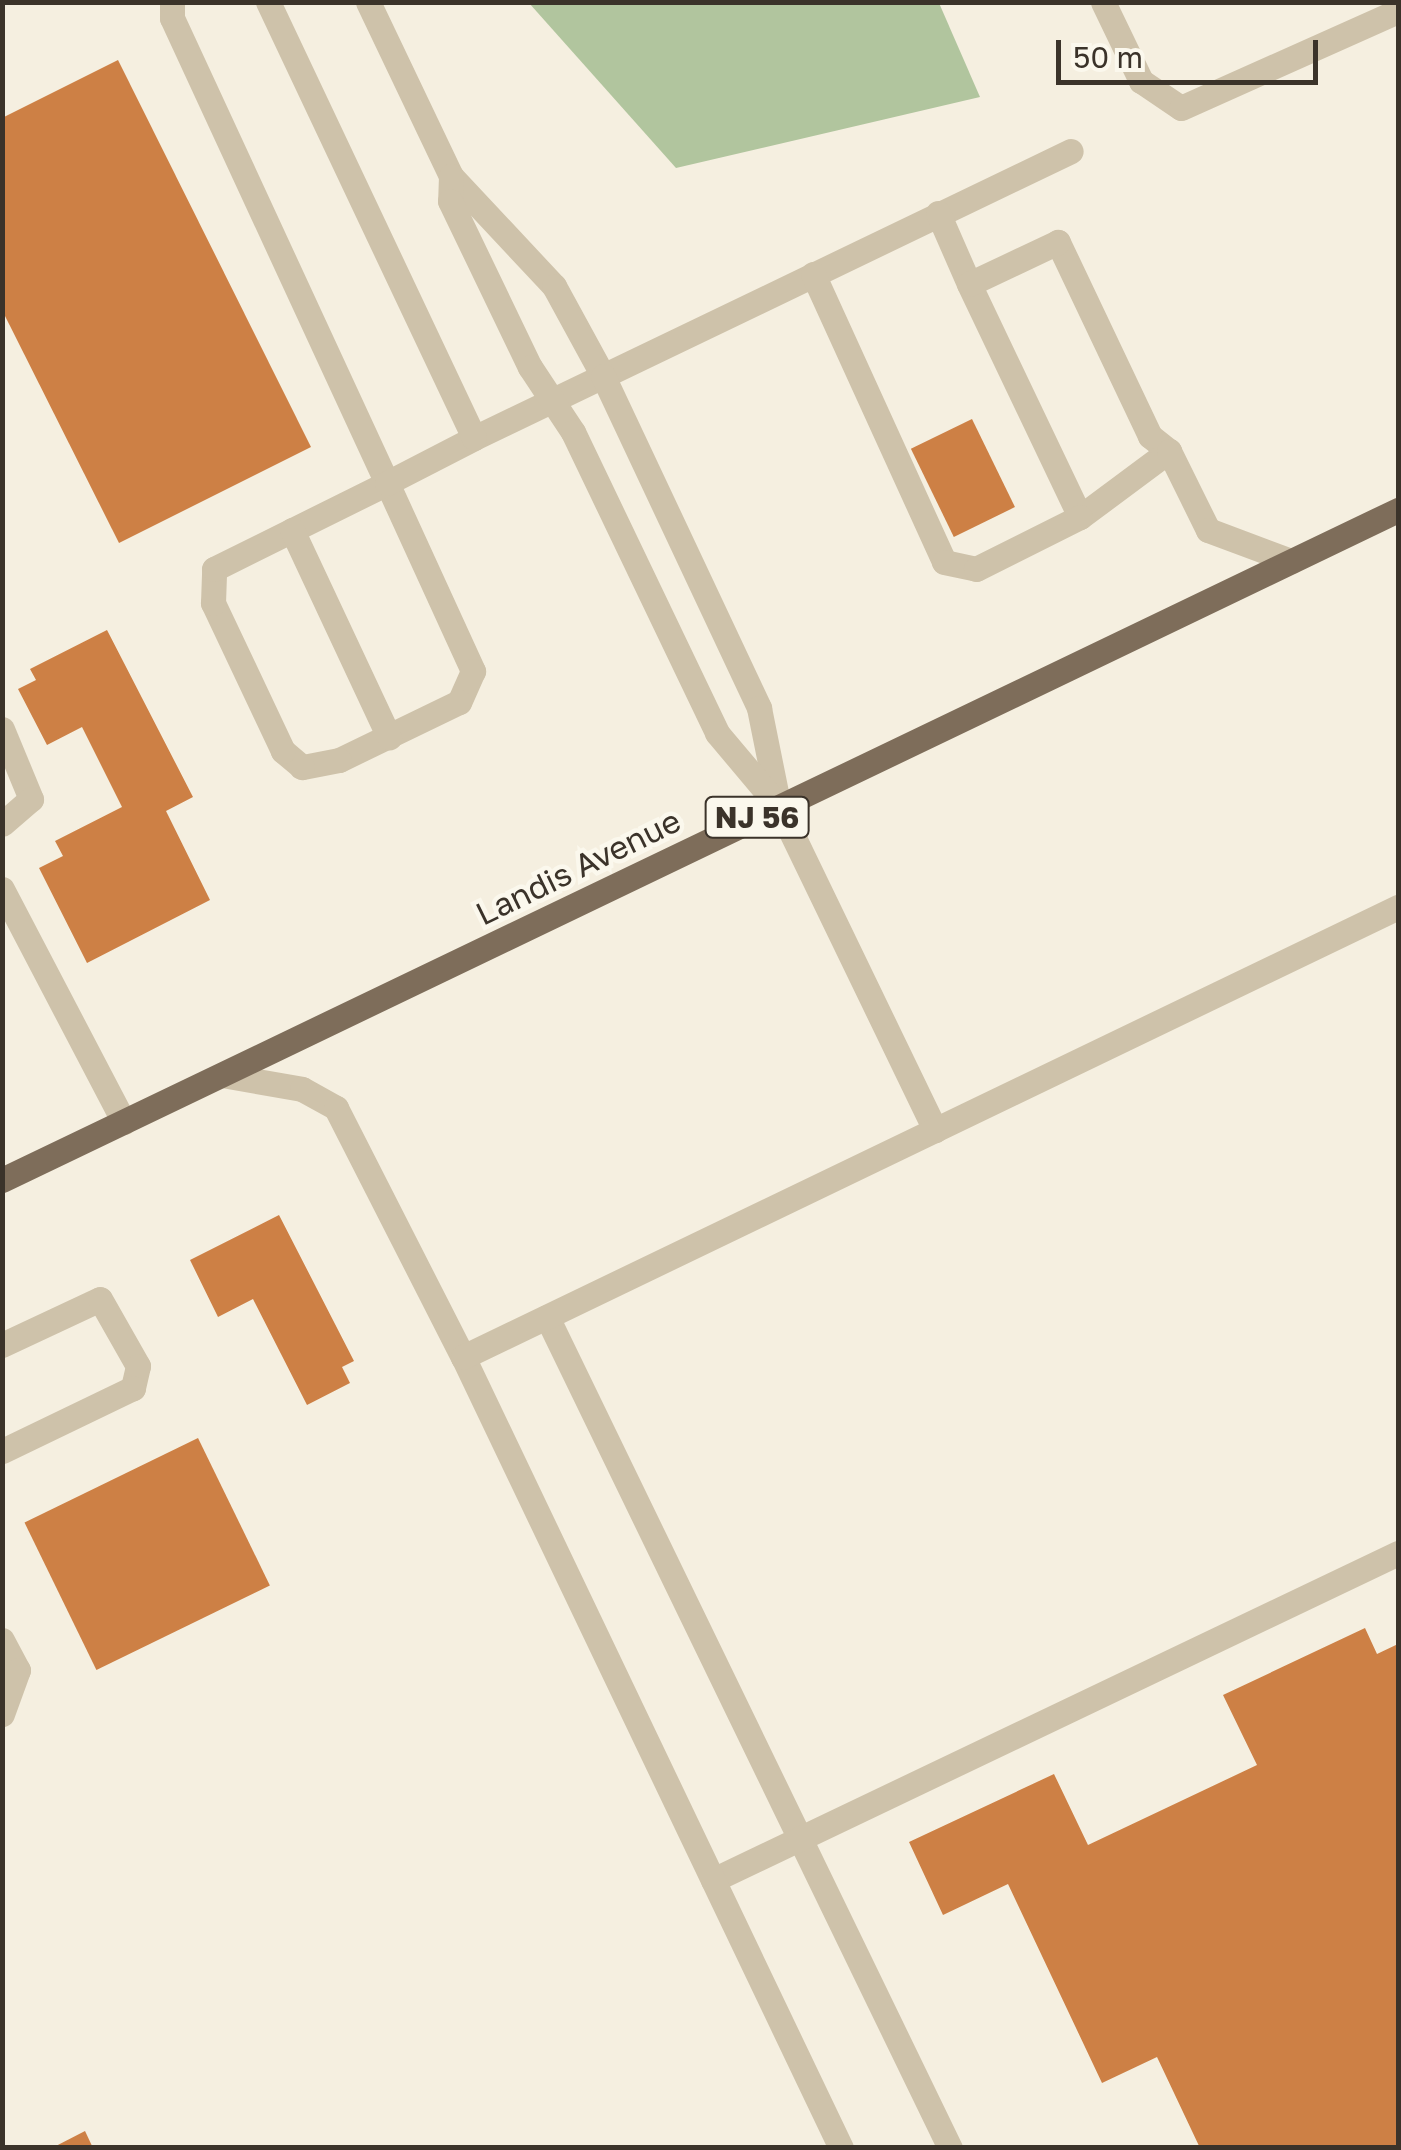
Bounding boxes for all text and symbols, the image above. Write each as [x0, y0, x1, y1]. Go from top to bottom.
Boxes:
scale bar [1061, 20, 1324, 82]
text: 50 m [1073, 39, 1143, 75]
road number: NJ 56 [704, 792, 810, 842]
street label: Landis Avenue [470, 801, 686, 933]

